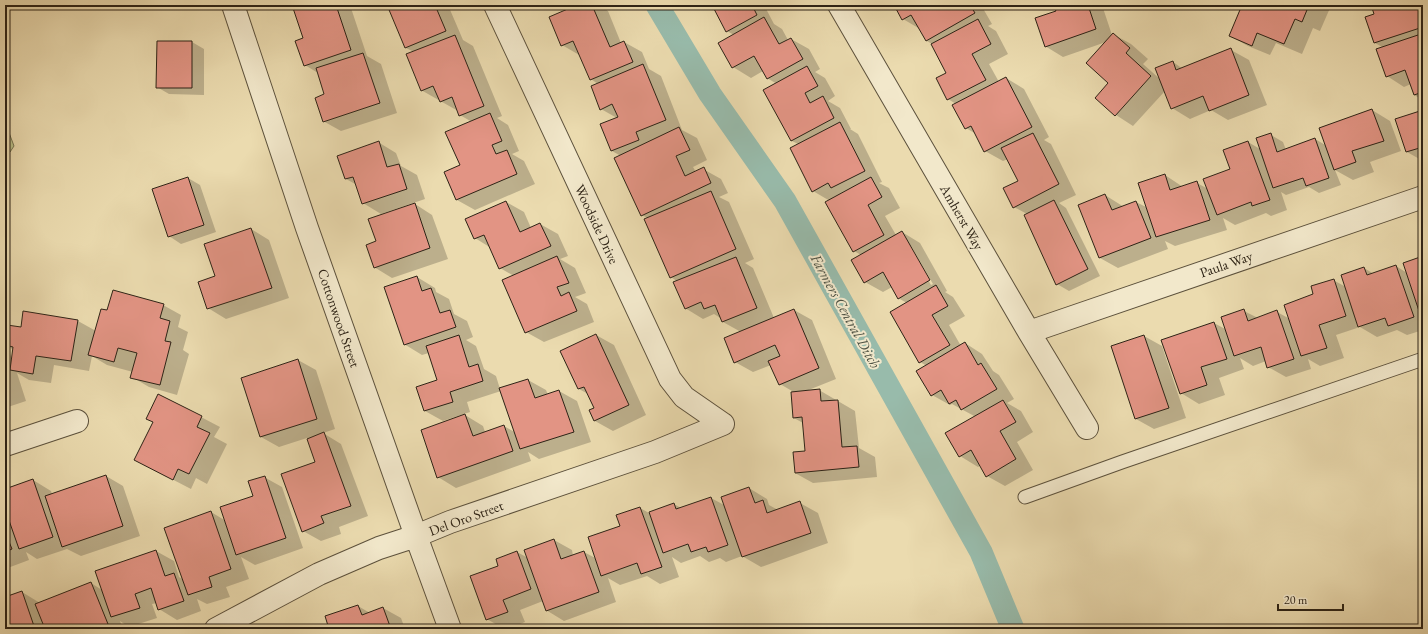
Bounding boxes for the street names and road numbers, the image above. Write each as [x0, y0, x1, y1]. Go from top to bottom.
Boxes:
street label: Amherst Way [936, 180, 988, 254]
street label: Woodside Drive [571, 181, 623, 267]
street label: Paula Way [1197, 246, 1256, 281]
street label: Cottonwood Street [314, 266, 365, 370]
street label: Del Oro Street [426, 496, 506, 540]

